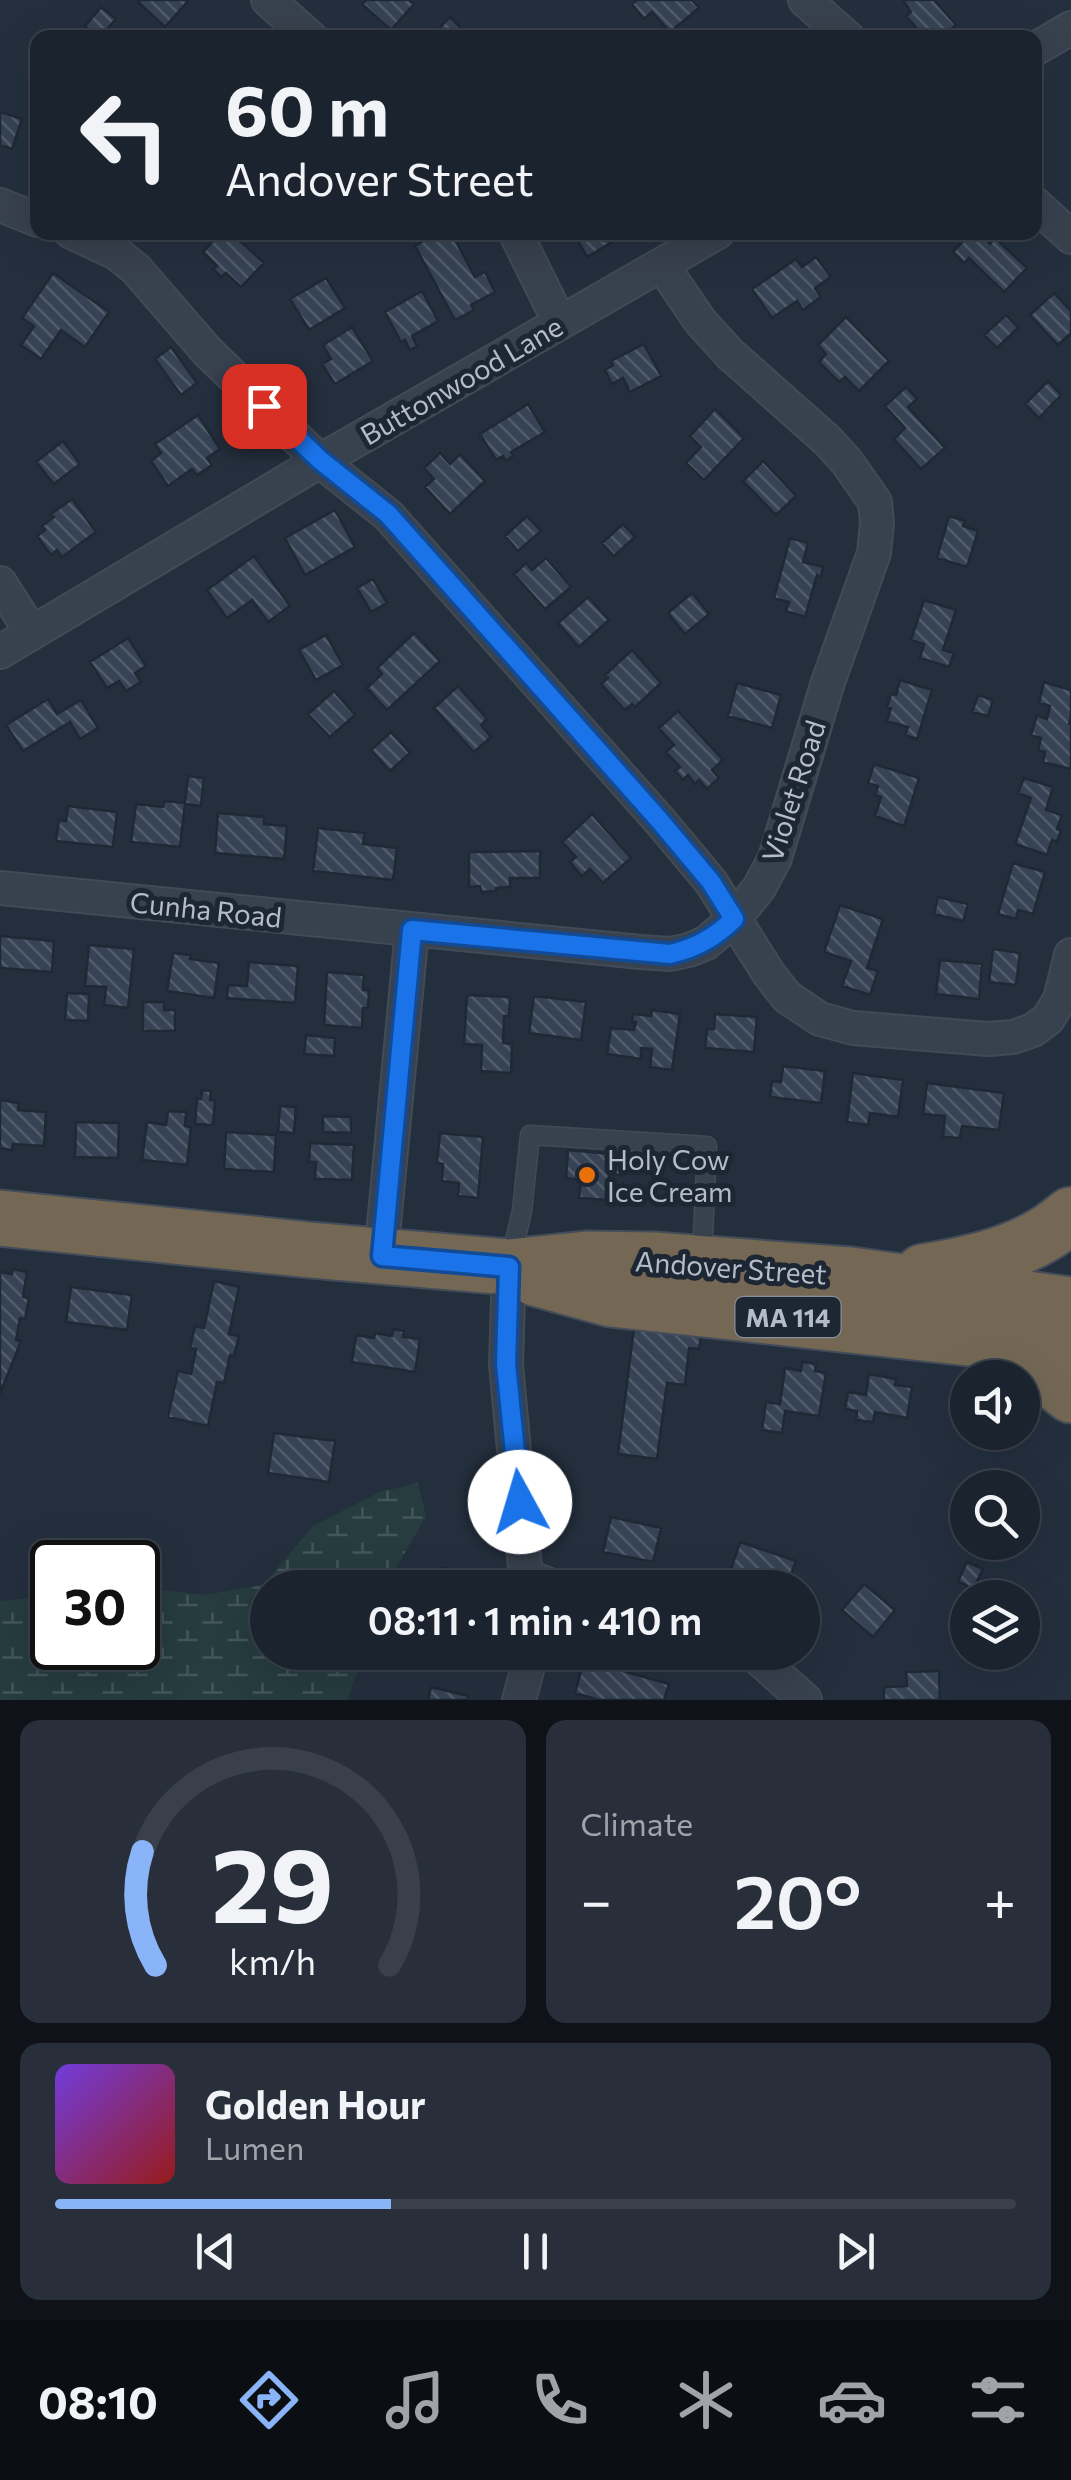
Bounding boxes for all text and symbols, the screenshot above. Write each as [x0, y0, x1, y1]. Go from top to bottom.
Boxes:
text: 60 m [225, 65, 389, 150]
icon: left [60, 70, 190, 200]
text: Andover Street [225, 150, 534, 205]
street label: Buttonwood Lane [354, 308, 568, 452]
pin [222, 364, 307, 449]
icon: arrive [237, 379, 292, 434]
street label: Violet Road [754, 716, 832, 866]
street label: Cunha Road [128, 884, 284, 934]
place label: Holy Cow Ice Cream [607, 1142, 733, 1208]
marker: Holy Cow Ice Cream [576, 1164, 598, 1186]
street label: Andover Street [634, 1243, 828, 1291]
road number: MA 114 [736, 1297, 840, 1337]
map controls [950, 1360, 1040, 1670]
button: sound [950, 1360, 1040, 1450]
position arrow [468, 1450, 572, 1554]
button: search [950, 1470, 1040, 1560]
speed limit sign: 30 [30, 1540, 160, 1670]
button: layers [950, 1580, 1040, 1670]
text: 08:11 · 1 min · 410 m [368, 1596, 702, 1643]
text: Climate [581, 1803, 693, 1843]
text: 29 [211, 1817, 334, 1944]
text: 20° [734, 1853, 862, 1944]
text: − [581, 1865, 612, 1932]
text: + [984, 1865, 1016, 1932]
text: km/h [229, 1939, 316, 1982]
text: Golden Hour [205, 2080, 426, 2127]
text: Lumen [205, 2127, 304, 2167]
icon: previous [188, 2224, 243, 2279]
icon: pause [508, 2224, 563, 2279]
icon: next [828, 2224, 883, 2279]
icon: directions [234, 2365, 304, 2435]
icon: music [380, 2365, 450, 2435]
icon: phone [525, 2365, 595, 2435]
icon: climate [671, 2365, 741, 2435]
icon: car [817, 2365, 887, 2435]
icon: filters [963, 2365, 1033, 2435]
text: 08:10 [38, 2373, 158, 2428]

